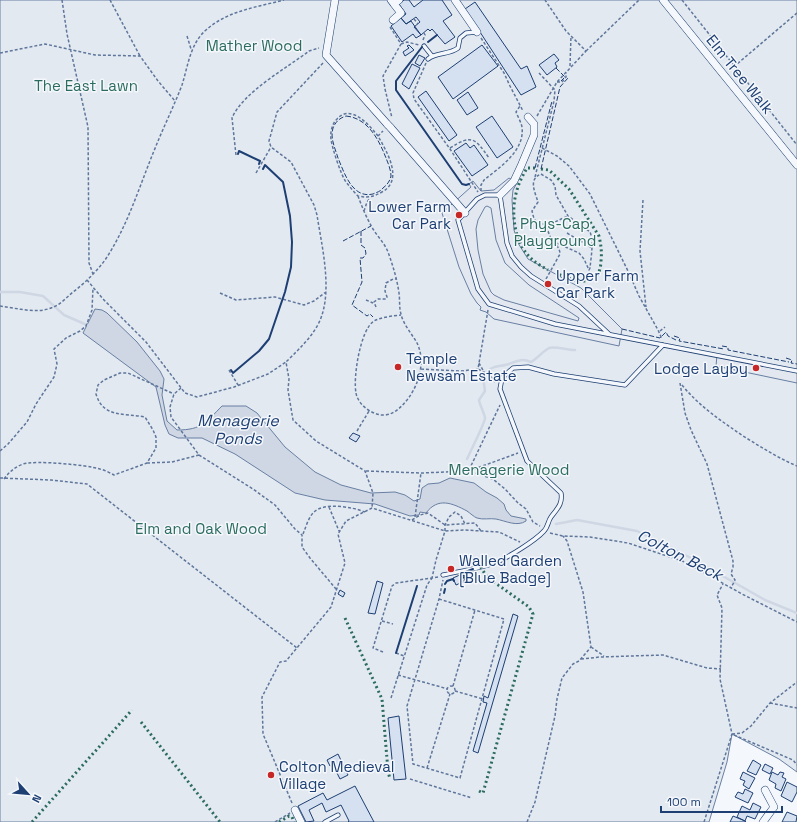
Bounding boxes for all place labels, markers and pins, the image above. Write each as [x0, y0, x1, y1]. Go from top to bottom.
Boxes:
place label: Lower Farm Car Park [368, 197, 451, 233]
marker: Lower Farm Car Park [454, 210, 464, 220]
place label: Upper Farm Car Park [556, 266, 639, 302]
marker: Upper Farm Car Park [543, 279, 553, 289]
place label: Temple Newsam Estate [406, 349, 517, 385]
place label: Lodge Layby [654, 359, 748, 378]
marker: Temple Newsam Estate [393, 362, 403, 372]
marker: Lodge Layby [751, 363, 761, 373]
place label: Walled Garden [Blue Badge] [459, 551, 562, 588]
marker: Walled Garden [Blue Badge] [446, 564, 456, 574]
place label: Colton Medieval Village [279, 757, 394, 793]
marker: Colton Medieval Village [266, 770, 276, 780]

